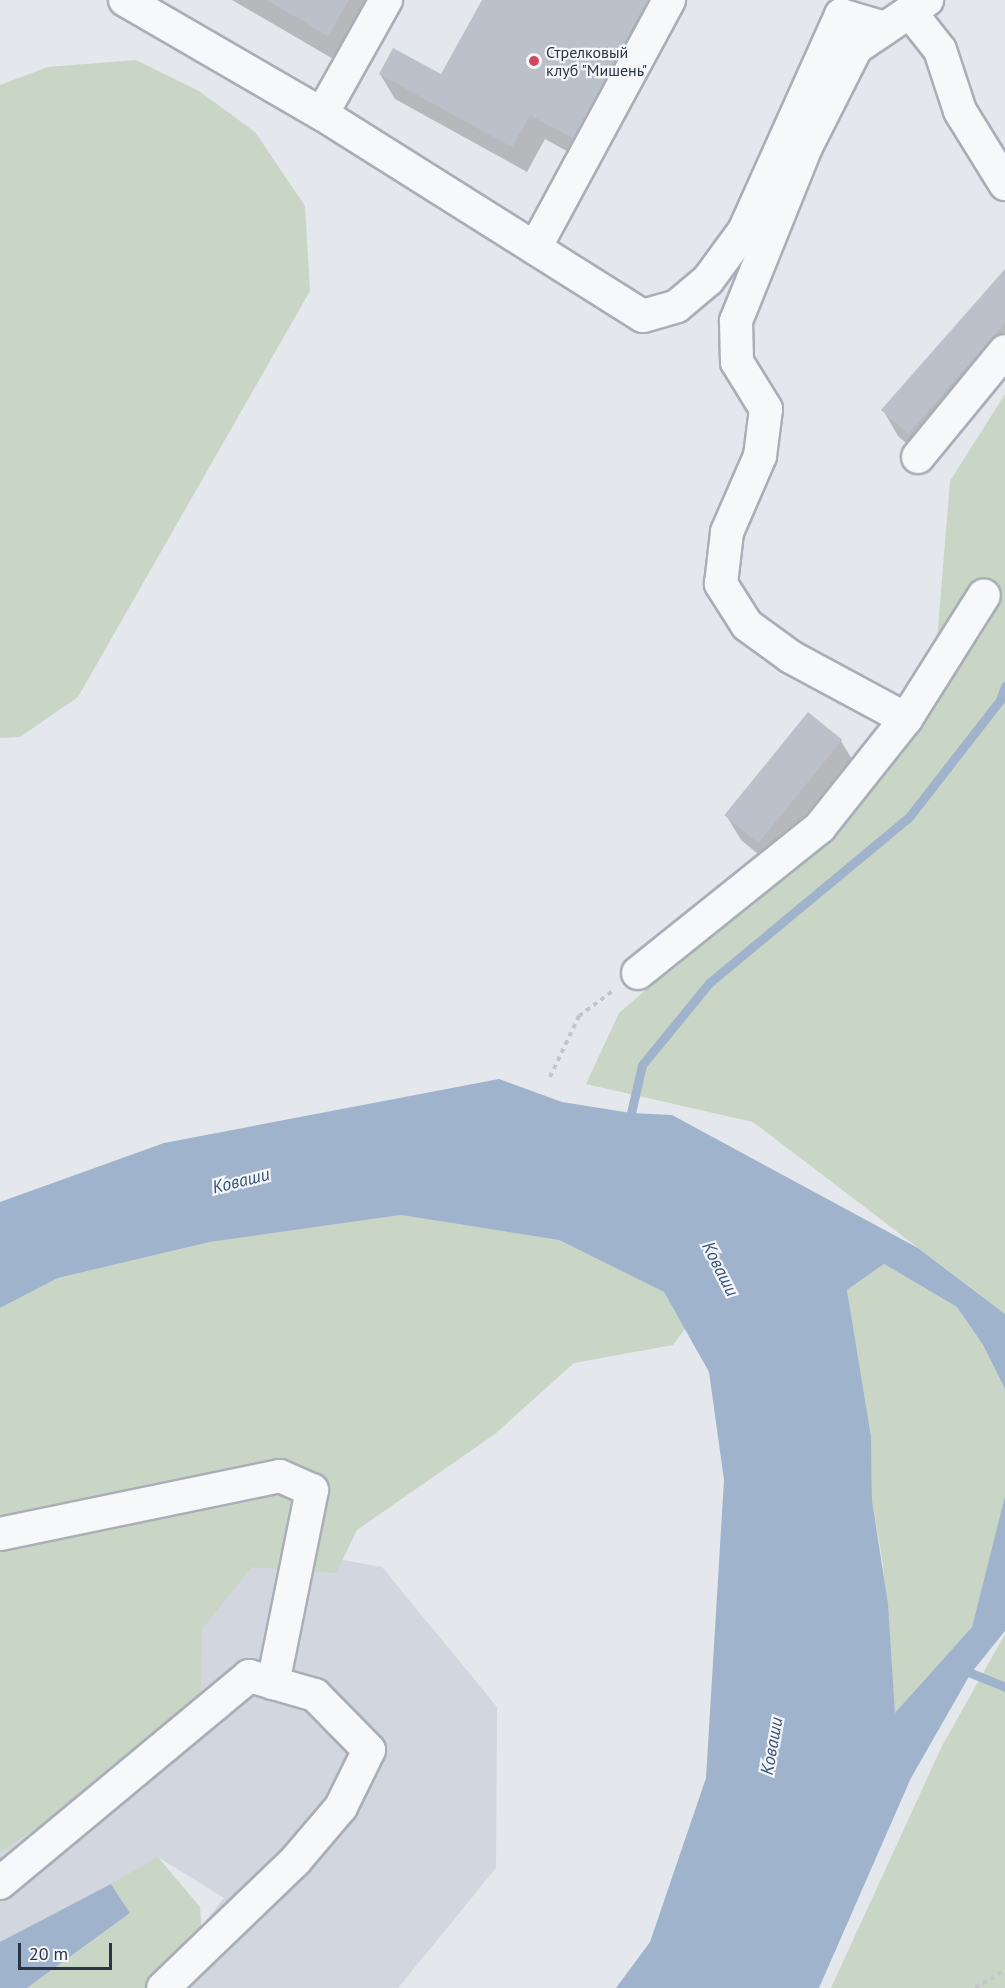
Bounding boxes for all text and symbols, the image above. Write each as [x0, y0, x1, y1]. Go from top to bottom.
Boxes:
place label: Стрелковый клуб "Мишень" [546, 42, 648, 80]
marker: Стрелковый клуб "Мишень" [527, 54, 541, 68]
water label: Коваши [210, 1163, 272, 1199]
water label: Коваши [697, 1238, 743, 1300]
water label: Коваши [756, 1715, 788, 1777]
scale bar [21, 1931, 116, 1969]
text: 20 m [29, 1942, 68, 1965]

